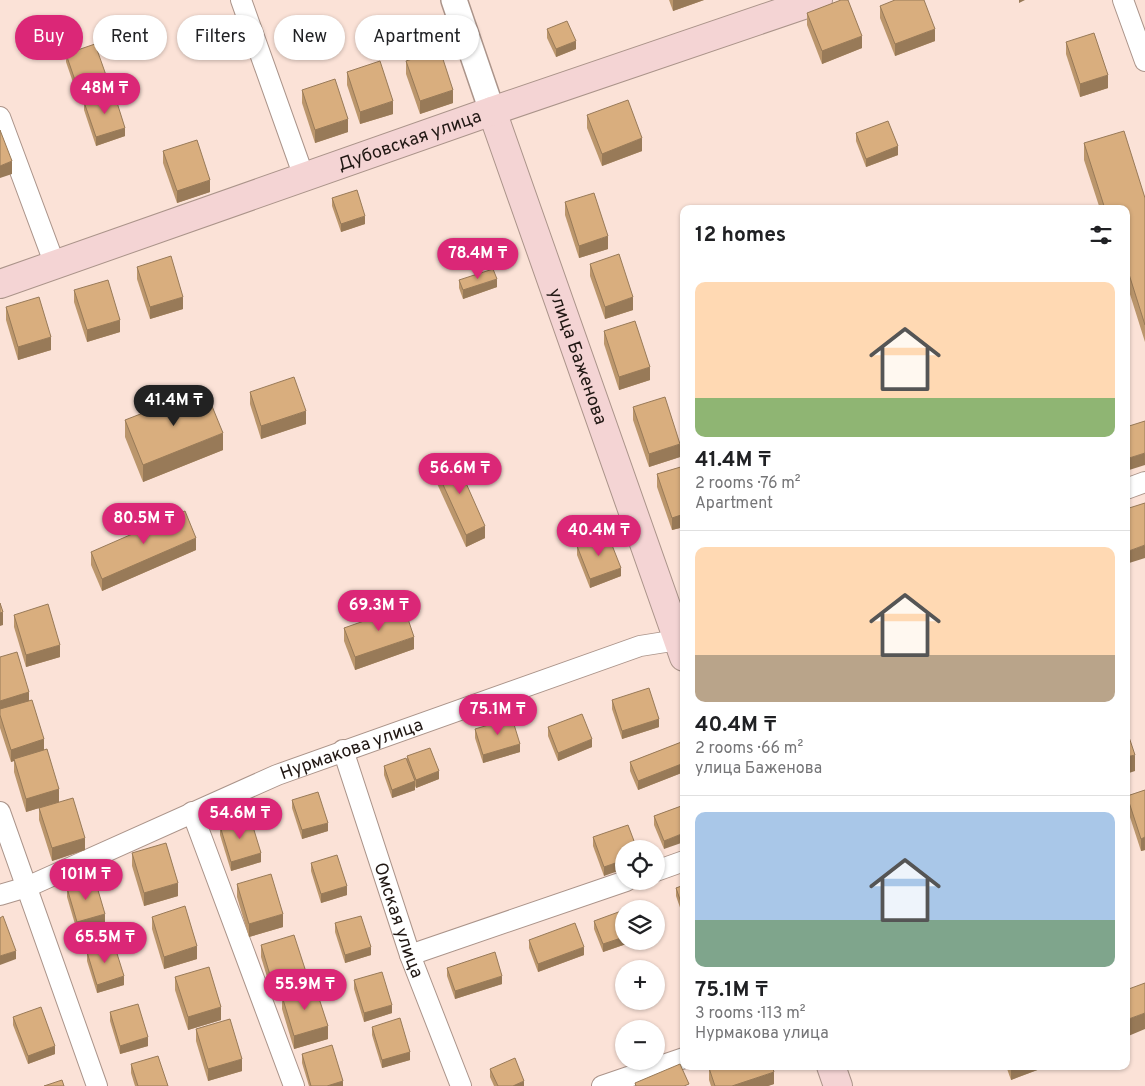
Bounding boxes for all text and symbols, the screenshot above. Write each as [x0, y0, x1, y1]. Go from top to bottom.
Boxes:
chip: Buy [15, 15, 83, 60]
chip: Rent [93, 15, 167, 60]
chip: Filters [177, 15, 264, 60]
chip: New [274, 15, 345, 60]
chip: Apartment [355, 15, 479, 60]
pin: 48M ₸ [70, 72, 140, 115]
text: 48M ₸ [81, 79, 129, 99]
street label: Дубовская улица [335, 106, 485, 177]
icon: filters [1087, 221, 1115, 249]
text: 12 homes [695, 222, 786, 249]
pin: 78.4M ₸ [432, 238, 524, 280]
text: 78.4M ₸ [448, 244, 508, 264]
street label: улица Баженова [542, 285, 611, 428]
icon: home [860, 314, 950, 404]
pin: 41.4M ₸ [128, 384, 220, 427]
text: 41.4M ₸ [145, 391, 203, 411]
text: 41.4M ₸ [695, 447, 772, 474]
pin: 56.6M ₸ [414, 452, 506, 495]
text: 56.6M ₸ [430, 459, 490, 479]
text: 2 rooms · 76 m² [695, 474, 801, 494]
text: Apartment [695, 494, 773, 514]
pin: 80.5M ₸ [98, 502, 190, 545]
text: 80.5M ₸ [113, 509, 175, 529]
pin: 40.4M ₸ [553, 514, 645, 557]
text: 40.4M ₸ [568, 521, 630, 541]
icon: home [860, 580, 950, 670]
pin: 69.3M ₸ [333, 590, 425, 632]
text: 69.3M ₸ [349, 596, 409, 616]
pin: 75.1M ₸ [452, 694, 544, 736]
text: 75.1M ₸ [470, 700, 526, 720]
text: 40.4M ₸ [695, 712, 777, 739]
street label: Нурмакова улица [277, 714, 427, 786]
text: 2 rooms · 66 m² [695, 739, 803, 759]
text: улица Баженова [695, 759, 822, 779]
pin: 54.6M ₸ [194, 798, 286, 840]
text: 54.6M ₸ [209, 804, 271, 824]
map controls [615, 840, 665, 1070]
button: locate [615, 840, 665, 890]
icon: home [860, 845, 950, 935]
pin: 101M ₸ [45, 858, 127, 901]
street label: Омская улица [368, 860, 428, 982]
text: 101M ₸ [61, 865, 111, 885]
button: layers [615, 900, 665, 950]
pin: 65.5M ₸ [59, 922, 151, 964]
text: 65.5M ₸ [75, 928, 135, 948]
button: + [615, 960, 665, 1010]
pin: 55.9M ₸ [259, 968, 351, 1011]
text: 55.9M ₸ [275, 975, 335, 995]
text: 75.1M ₸ [695, 977, 769, 1004]
text: 3 rooms · 113 m² [695, 1004, 806, 1024]
button: − [615, 1020, 665, 1070]
text: Нурмакова улица [695, 1024, 829, 1044]

